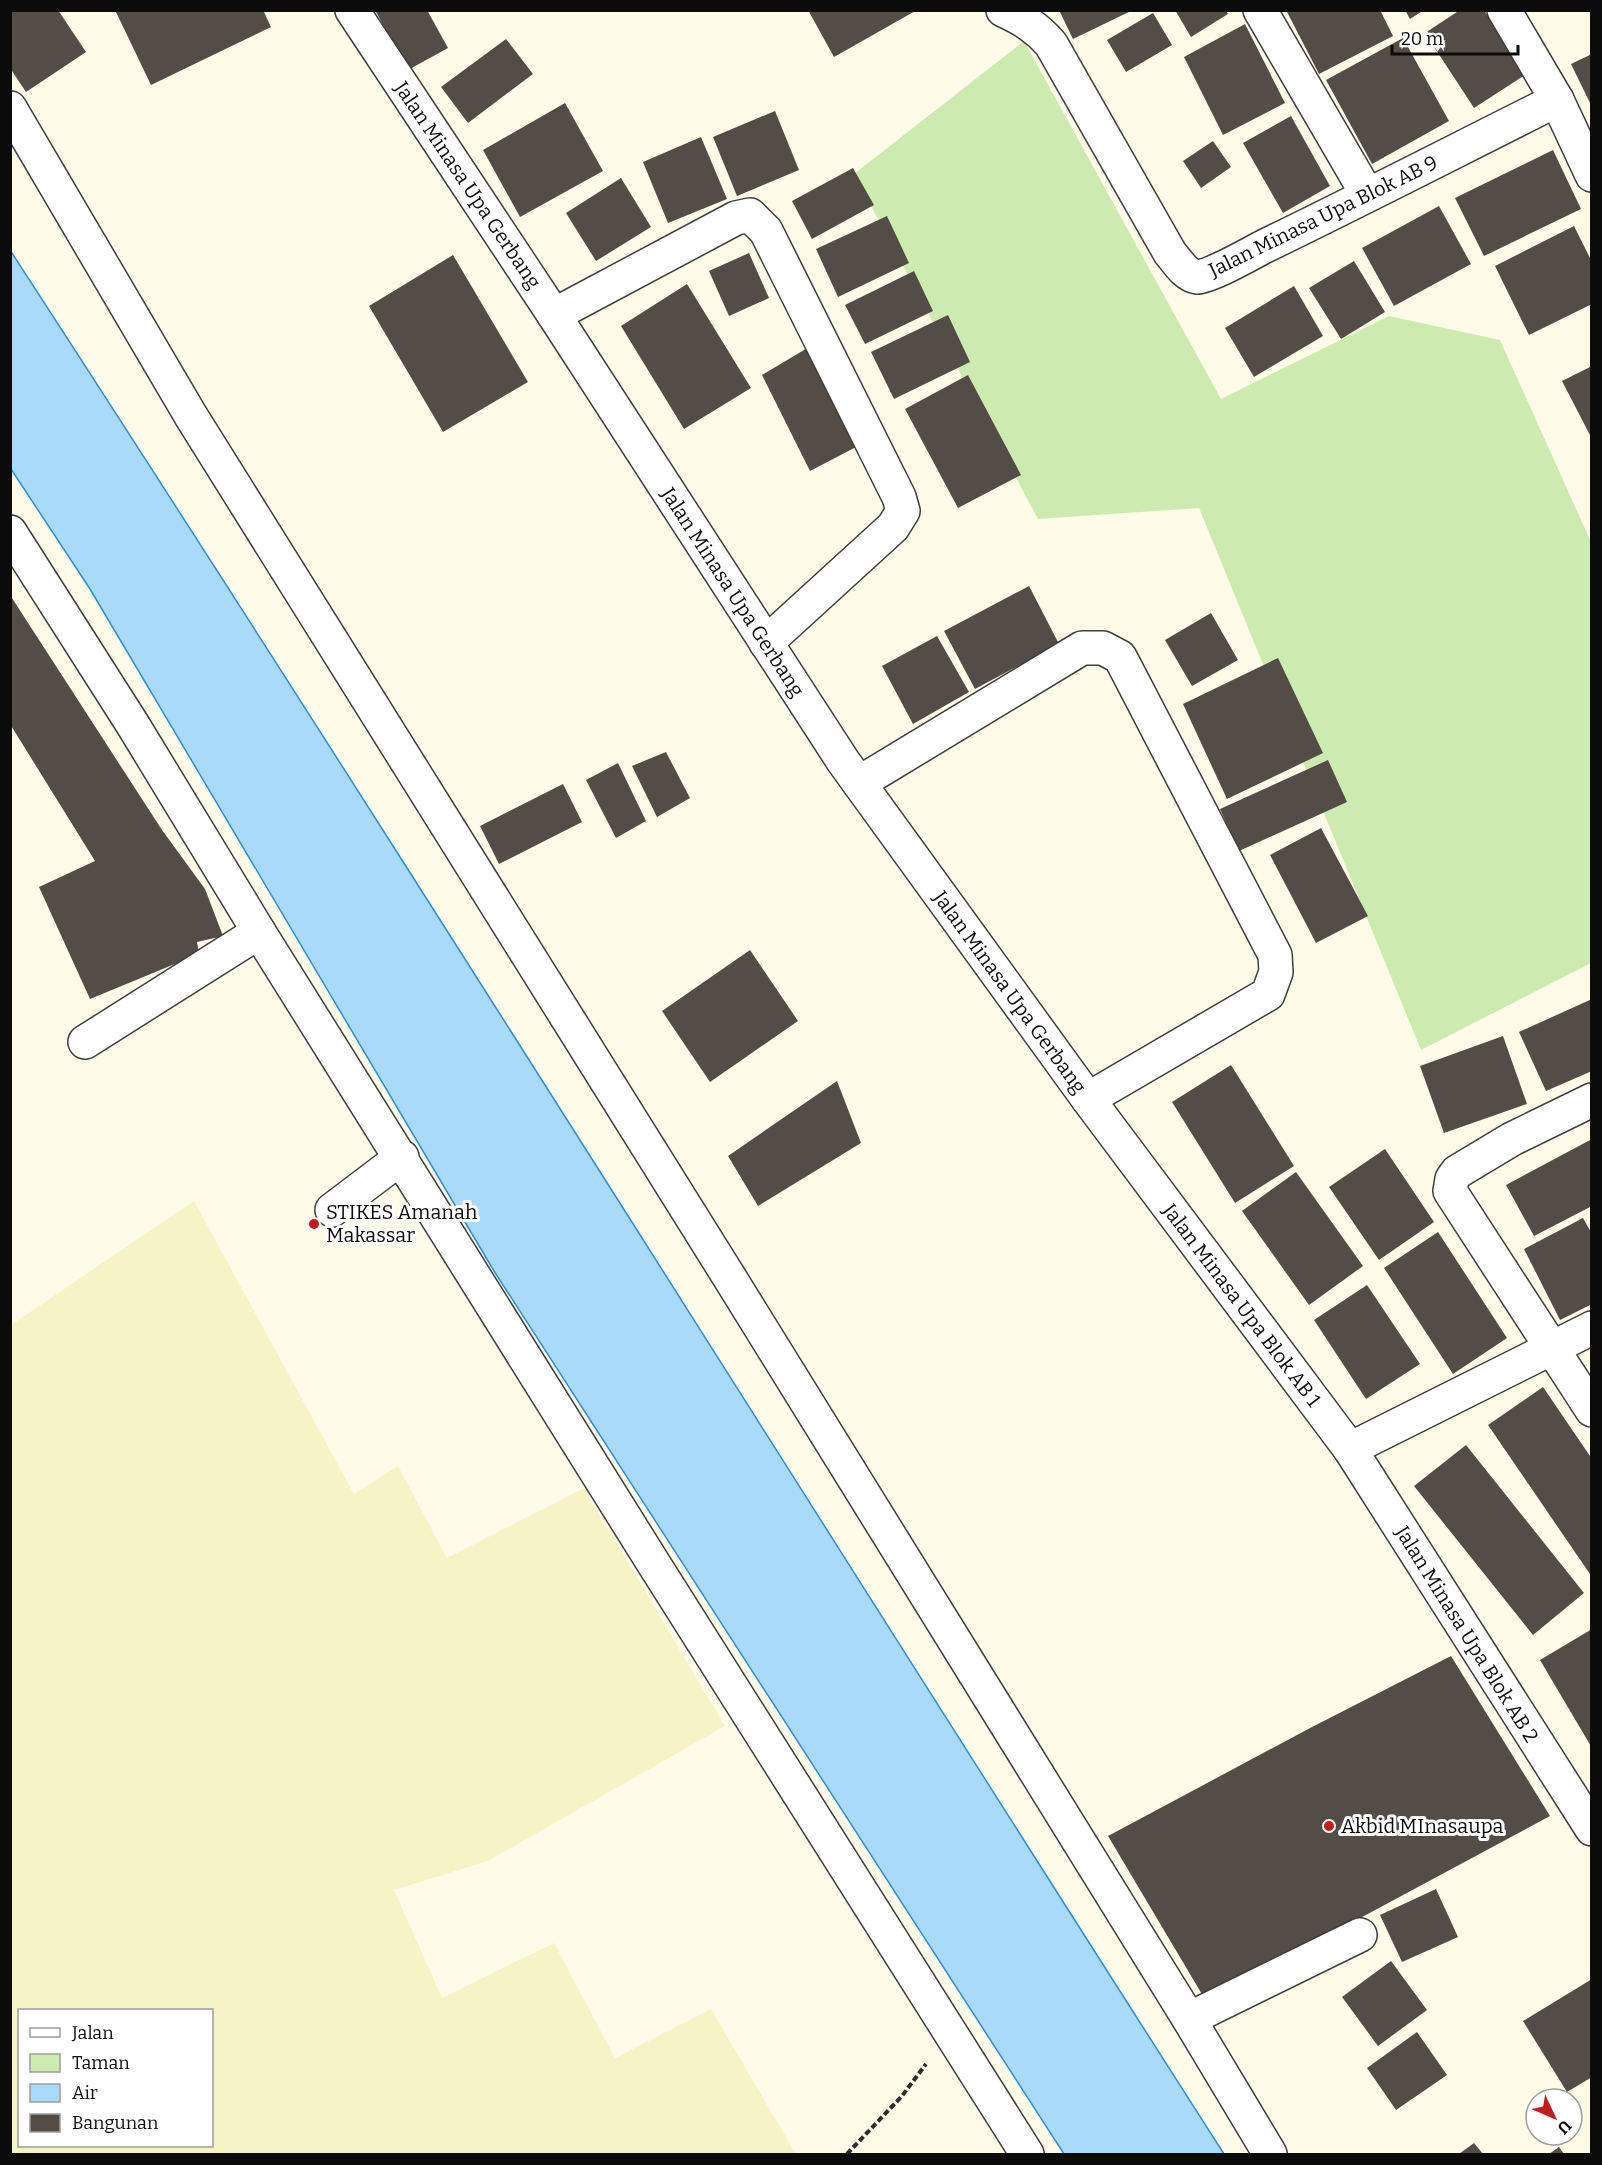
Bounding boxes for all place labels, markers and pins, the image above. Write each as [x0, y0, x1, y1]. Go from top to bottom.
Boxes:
place label: STIKES Amanah Makassar [326, 1200, 478, 1247]
marker: STIKES Amanah Makassar [307, 1217, 321, 1231]
place label: Akbid MInasaupa [1341, 1814, 1504, 1838]
marker: Akbid MInasaupa [1322, 1819, 1336, 1833]

